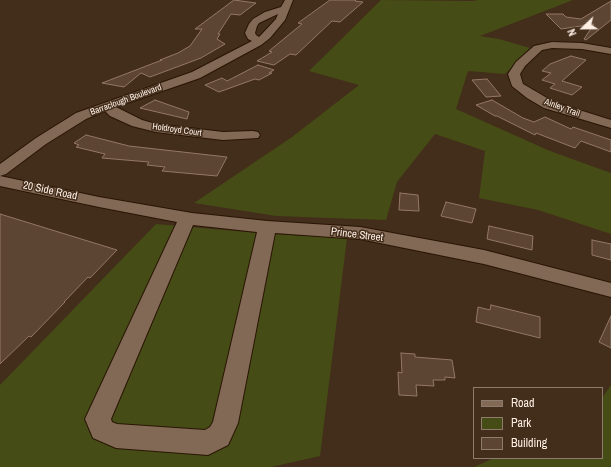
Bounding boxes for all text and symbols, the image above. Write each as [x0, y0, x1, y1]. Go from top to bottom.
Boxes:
north arrow [563, 8, 603, 48]
text: N [564, 27, 580, 38]
street label: Barraclough Boulevard [89, 82, 163, 118]
street label: Ainley Trail [543, 97, 581, 119]
street label: Holdroyd Court [152, 121, 202, 139]
street label: 20 Side Road [22, 179, 78, 203]
street label: Prince Street [330, 225, 384, 245]
legend [473, 387, 603, 459]
text: Road [511, 395, 535, 411]
text: Park [511, 415, 531, 431]
text: Building [511, 435, 547, 451]

